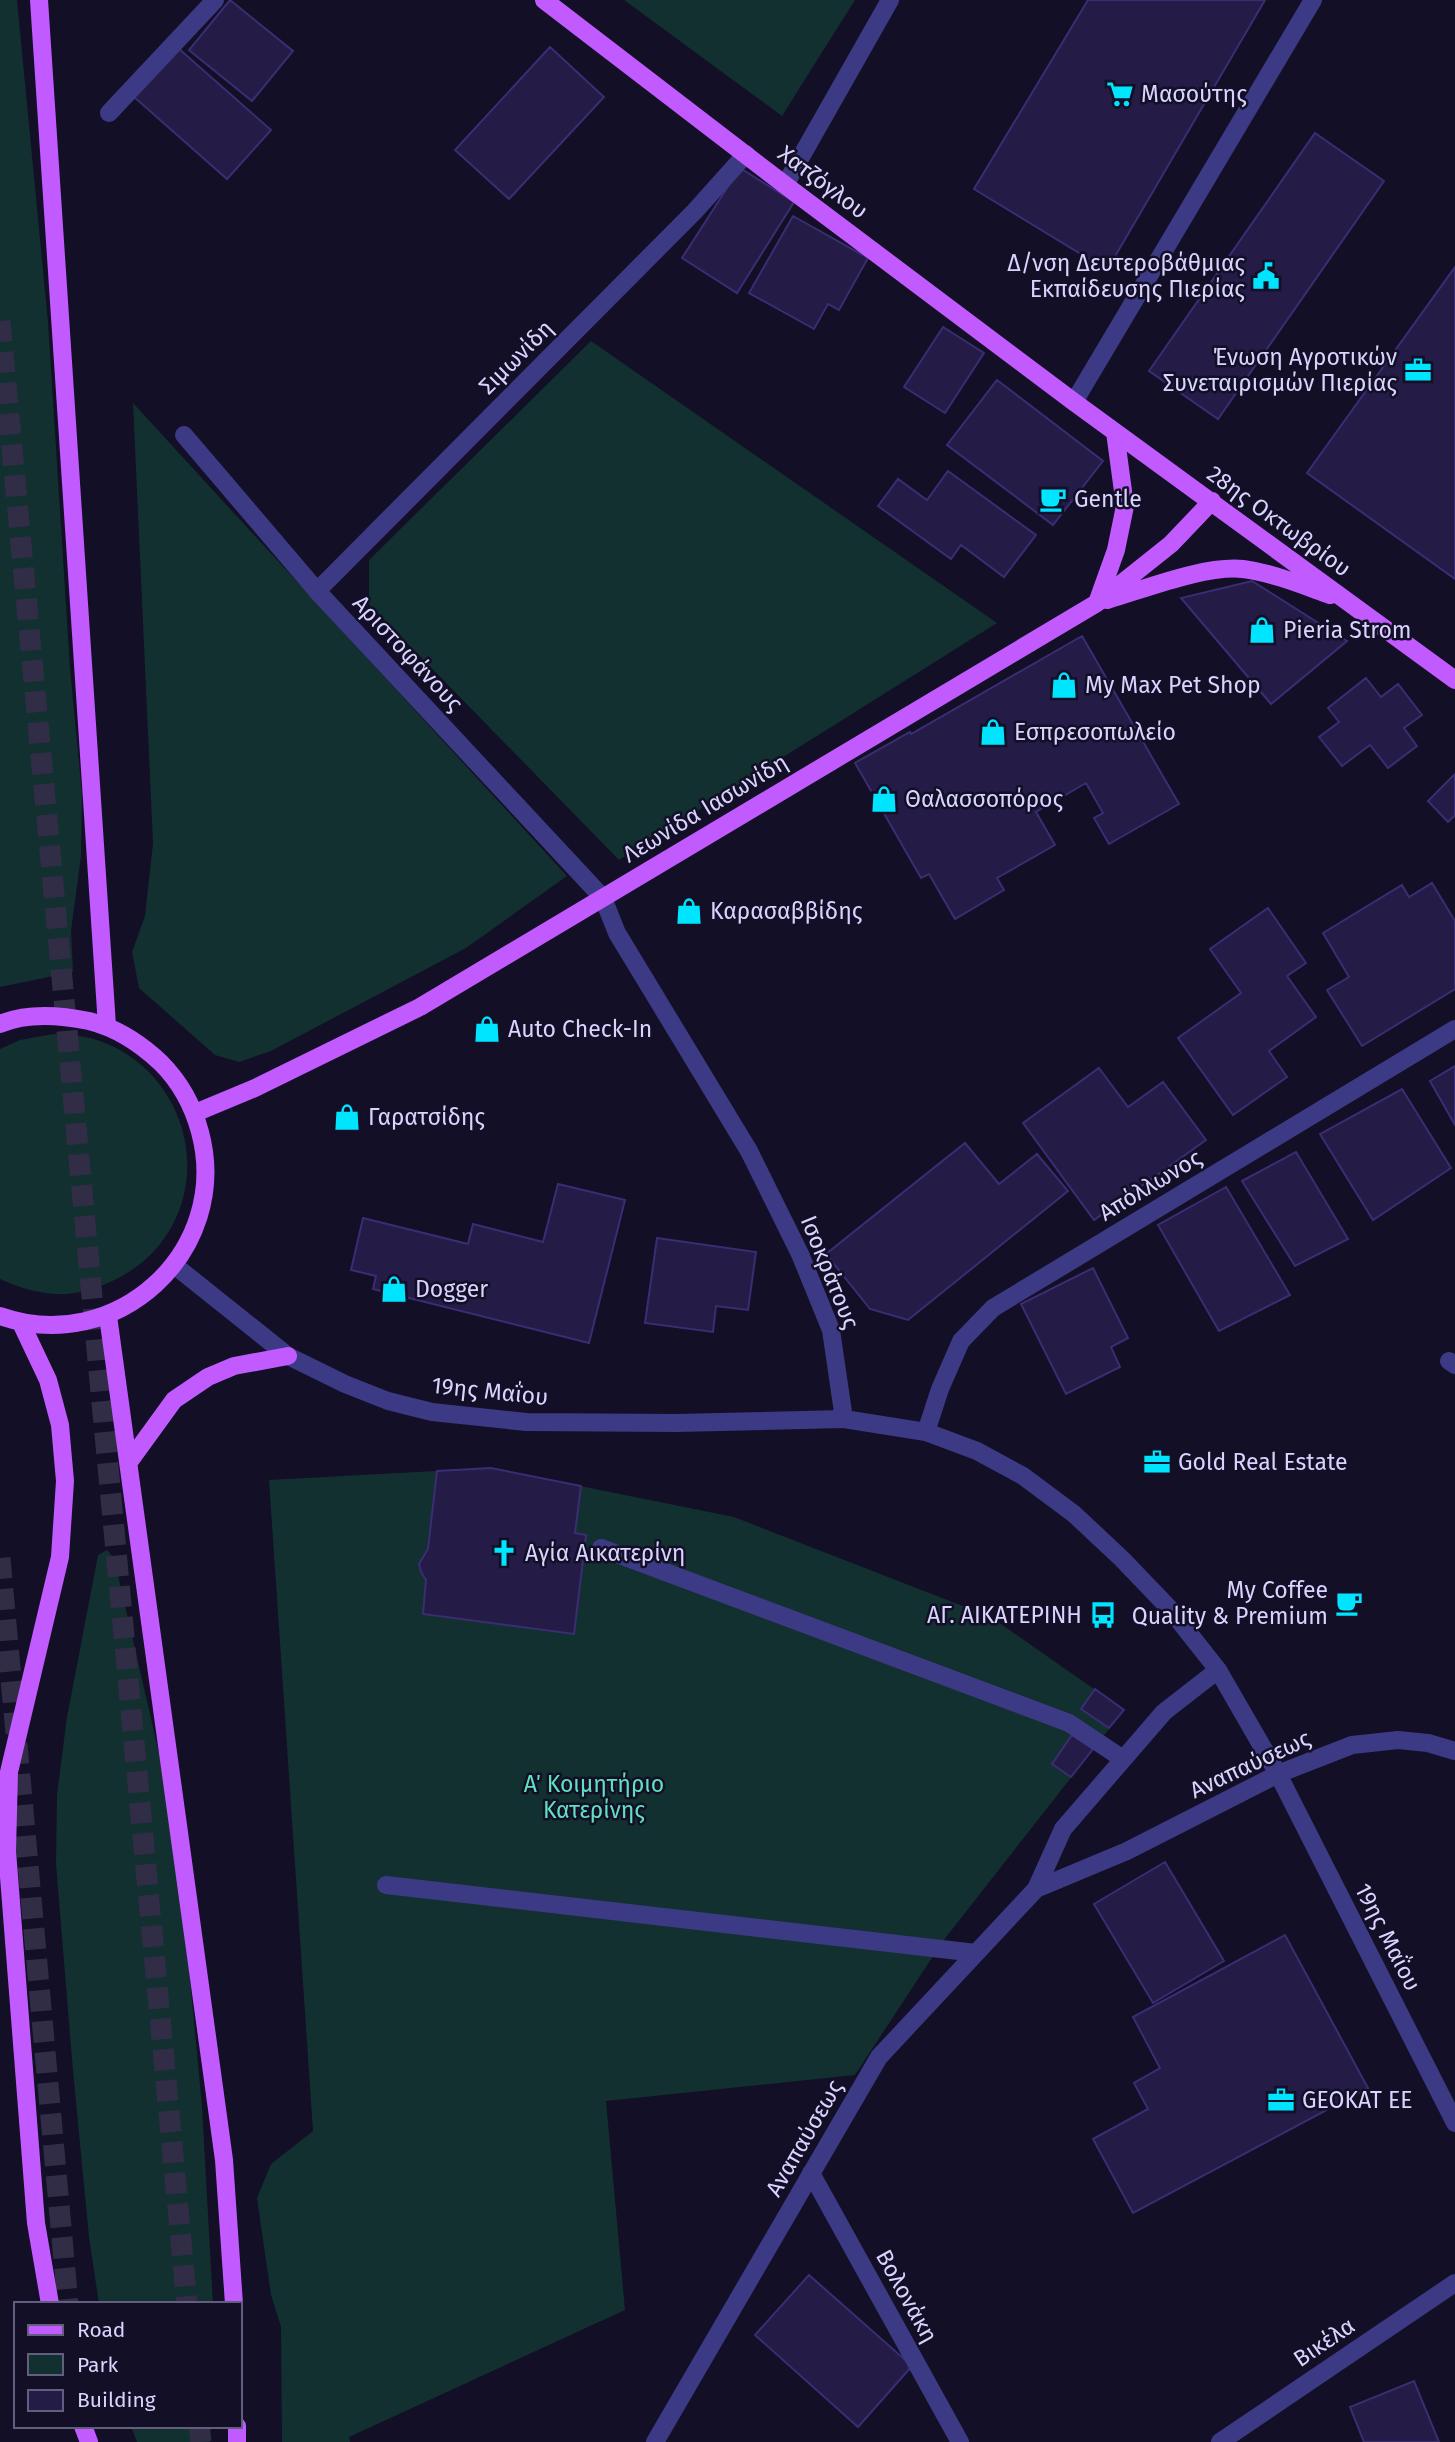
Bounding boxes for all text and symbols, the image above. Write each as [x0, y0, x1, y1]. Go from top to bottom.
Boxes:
supermarket icon: Μασούτης [1105, 79, 1135, 109]
place label: Μασούτης [1141, 80, 1247, 108]
street label: Χατζόγλου [773, 139, 873, 225]
place label: Δ/νση Δευτεροβάθμιας Εκπαίδευσης Πιερίας [1007, 249, 1245, 303]
public building icon: Δ/νση Δευτεροβάθμιας Εκπαίδευσης Πιερίας [1251, 261, 1281, 291]
street label: Σιμωνίδη [473, 314, 559, 400]
place label: Ένωση Αγροτικών Συνεταιρισμών Πιερίας [1163, 343, 1397, 397]
office icon: Ένωση Αγροτικών Συνεταιρισμών Πιερίας [1403, 355, 1433, 385]
street label: 28ης Οκτωβρίου [1202, 459, 1356, 583]
cafe icon: Gentle [1038, 484, 1068, 514]
place label: Gentle [1074, 485, 1142, 513]
street label: Αριστοφάνους [347, 589, 469, 717]
shop icon: Pieria Strom [1247, 615, 1277, 645]
place label: Pieria Strom [1283, 616, 1412, 644]
shop icon: My Max Pet Shop [1049, 670, 1079, 700]
place label: My Max Pet Shop [1085, 671, 1261, 699]
shop icon: Εσπρεσοπωλείο [978, 717, 1008, 747]
place label: Εσπρεσοπωλείο [1014, 718, 1176, 746]
street label: Λεωνίδα Ιασωνίδη [617, 748, 793, 868]
shop icon: Θαλασσοπόρος [869, 784, 899, 814]
place label: Θαλασσοπόρος [905, 785, 1064, 813]
shop icon: Καρασαββίδης [674, 896, 704, 926]
place label: Καρασαββίδης [710, 897, 863, 925]
shop icon: Auto Check-In [472, 1014, 502, 1044]
place label: Auto Check-In [508, 1015, 652, 1043]
shop icon: Γαρατσίδης [332, 1102, 362, 1132]
place label: Γαρατσίδης [368, 1103, 485, 1131]
street label: Απόλλωνος [1094, 1143, 1207, 1227]
street label: Ισοκράτους [795, 1211, 865, 1333]
shop icon: Dogger [379, 1274, 409, 1304]
place label: Dogger [415, 1275, 488, 1303]
street label: 19ης Μαΐου [430, 1370, 550, 1411]
office icon: Gold Real Estate [1142, 1447, 1172, 1477]
place label: Gold Real Estate [1178, 1448, 1348, 1476]
church icon: Αγία Αικατερίνη [489, 1538, 519, 1568]
place label: Αγία Αικατερίνη [525, 1539, 685, 1567]
place label: My Coffee Quality & Premium [1132, 1576, 1328, 1630]
cafe icon: My Coffee Quality & Premium [1334, 1588, 1364, 1618]
bus stop icon: ΑΓ. ΑΙΚΑΤΕΡΙΝΗ [1088, 1600, 1118, 1630]
place label: ΑΓ. ΑΙΚΑΤΕΡΙΝΗ [927, 1601, 1082, 1629]
street label: Αναπαύσεως [1185, 1724, 1315, 1804]
park label: Α΄ Κοιμητήριο Κατερίνης [524, 1770, 664, 1824]
street label: 19ης Μαΐου [1349, 1878, 1428, 1996]
street label: Αναπαύσεως [759, 2075, 849, 2201]
office icon: GEOKAT EE [1266, 2085, 1296, 2115]
place label: GEOKAT EE [1302, 2086, 1413, 2114]
street label: Βολονάκη [870, 2245, 944, 2347]
legend [14, 2302, 242, 2428]
street label: Βικέλα [1288, 2311, 1360, 2373]
text: Road [77, 2317, 125, 2343]
text: Park [77, 2352, 119, 2378]
text: Building [77, 2387, 156, 2413]

